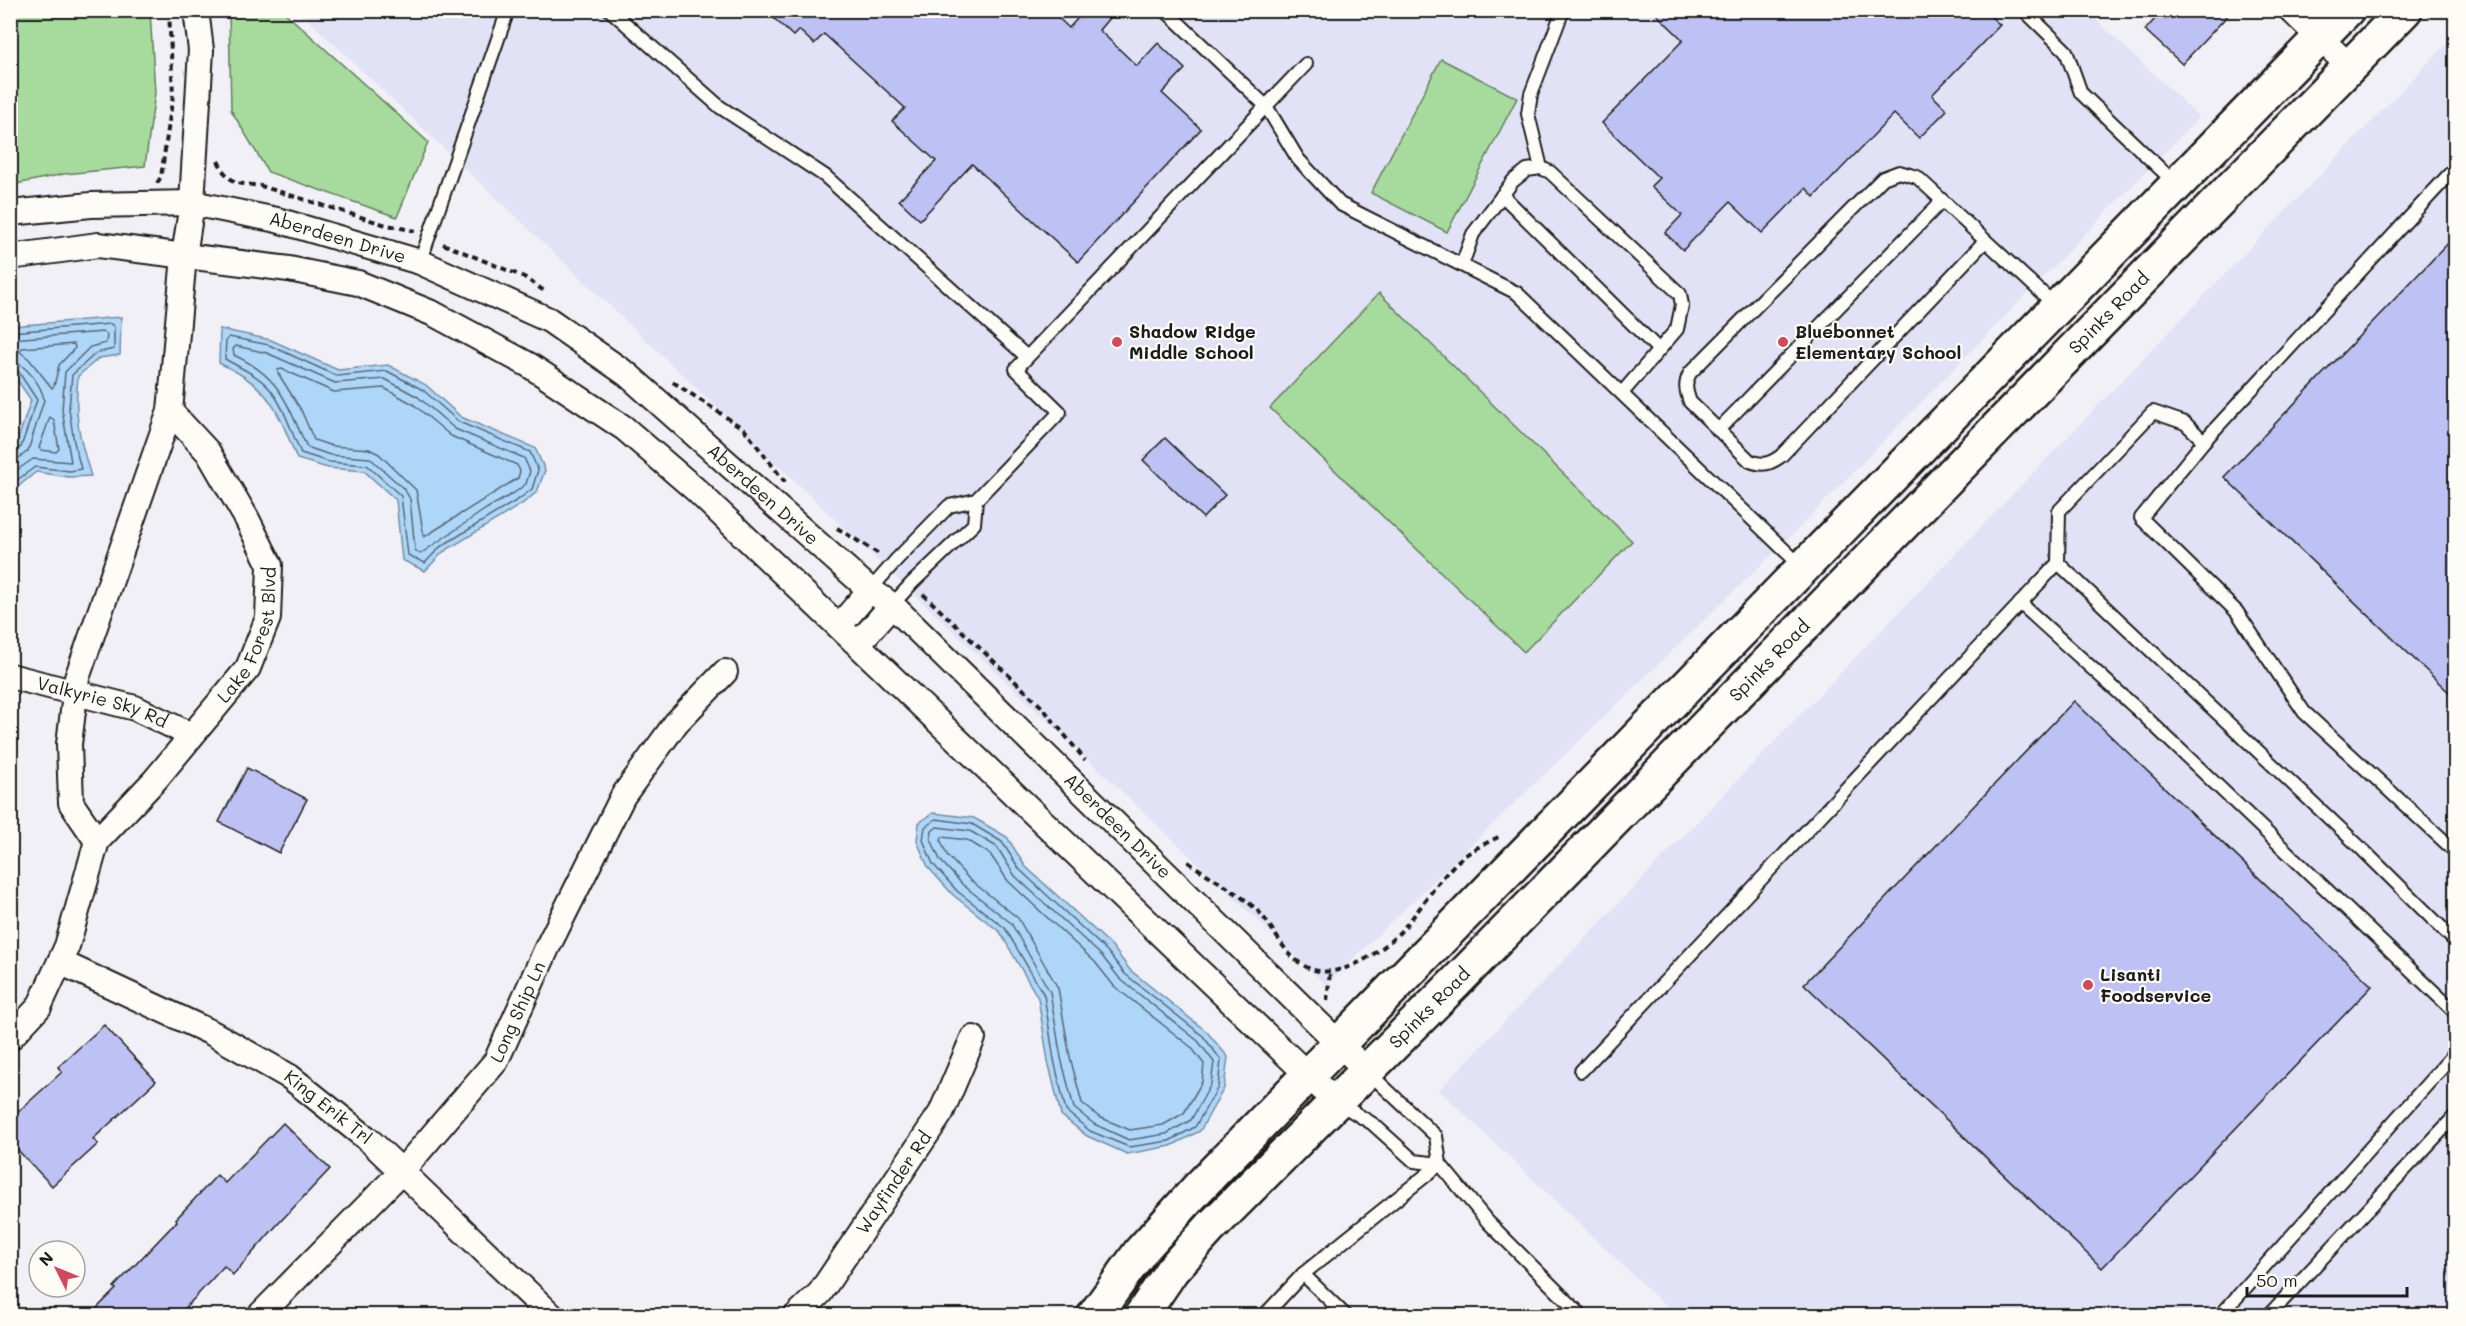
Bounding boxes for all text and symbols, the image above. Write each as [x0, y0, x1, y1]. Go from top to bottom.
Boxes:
street label: Aberdeen Drive [267, 206, 409, 268]
street label: Spinks Road [2063, 266, 2154, 358]
place label: Shadow Ridge Middle School [1129, 319, 1256, 364]
place label: Bluebonnet Elementary School [1795, 319, 1961, 364]
marker: Shadow Ridge Middle School [1110, 335, 1124, 349]
marker: Bluebonnet Elementary School [1776, 335, 1790, 349]
street label: Aberdeen Drive [703, 438, 824, 550]
street label: Lake Forest Blvd [211, 566, 281, 707]
street label: Spinks Road [1723, 614, 1814, 706]
street label: Valkyrie Sky Rd [35, 670, 172, 733]
street label: Aberdeen Drive [1059, 767, 1177, 883]
street label: Long Ship Ln [484, 957, 550, 1066]
street label: Spinks Road [1383, 962, 1475, 1053]
place label: Lisanti Foodservice [2100, 962, 2212, 1007]
marker: Lisanti Foodservice [2081, 978, 2095, 992]
street label: King Erik Trl [280, 1064, 378, 1149]
street label: Wayfinder Rd [850, 1126, 936, 1238]
north arrow [27, 1239, 87, 1299]
text: N [34, 1247, 57, 1270]
scale bar [2247, 1260, 2408, 1298]
text: 50 m [2256, 1268, 2298, 1292]

